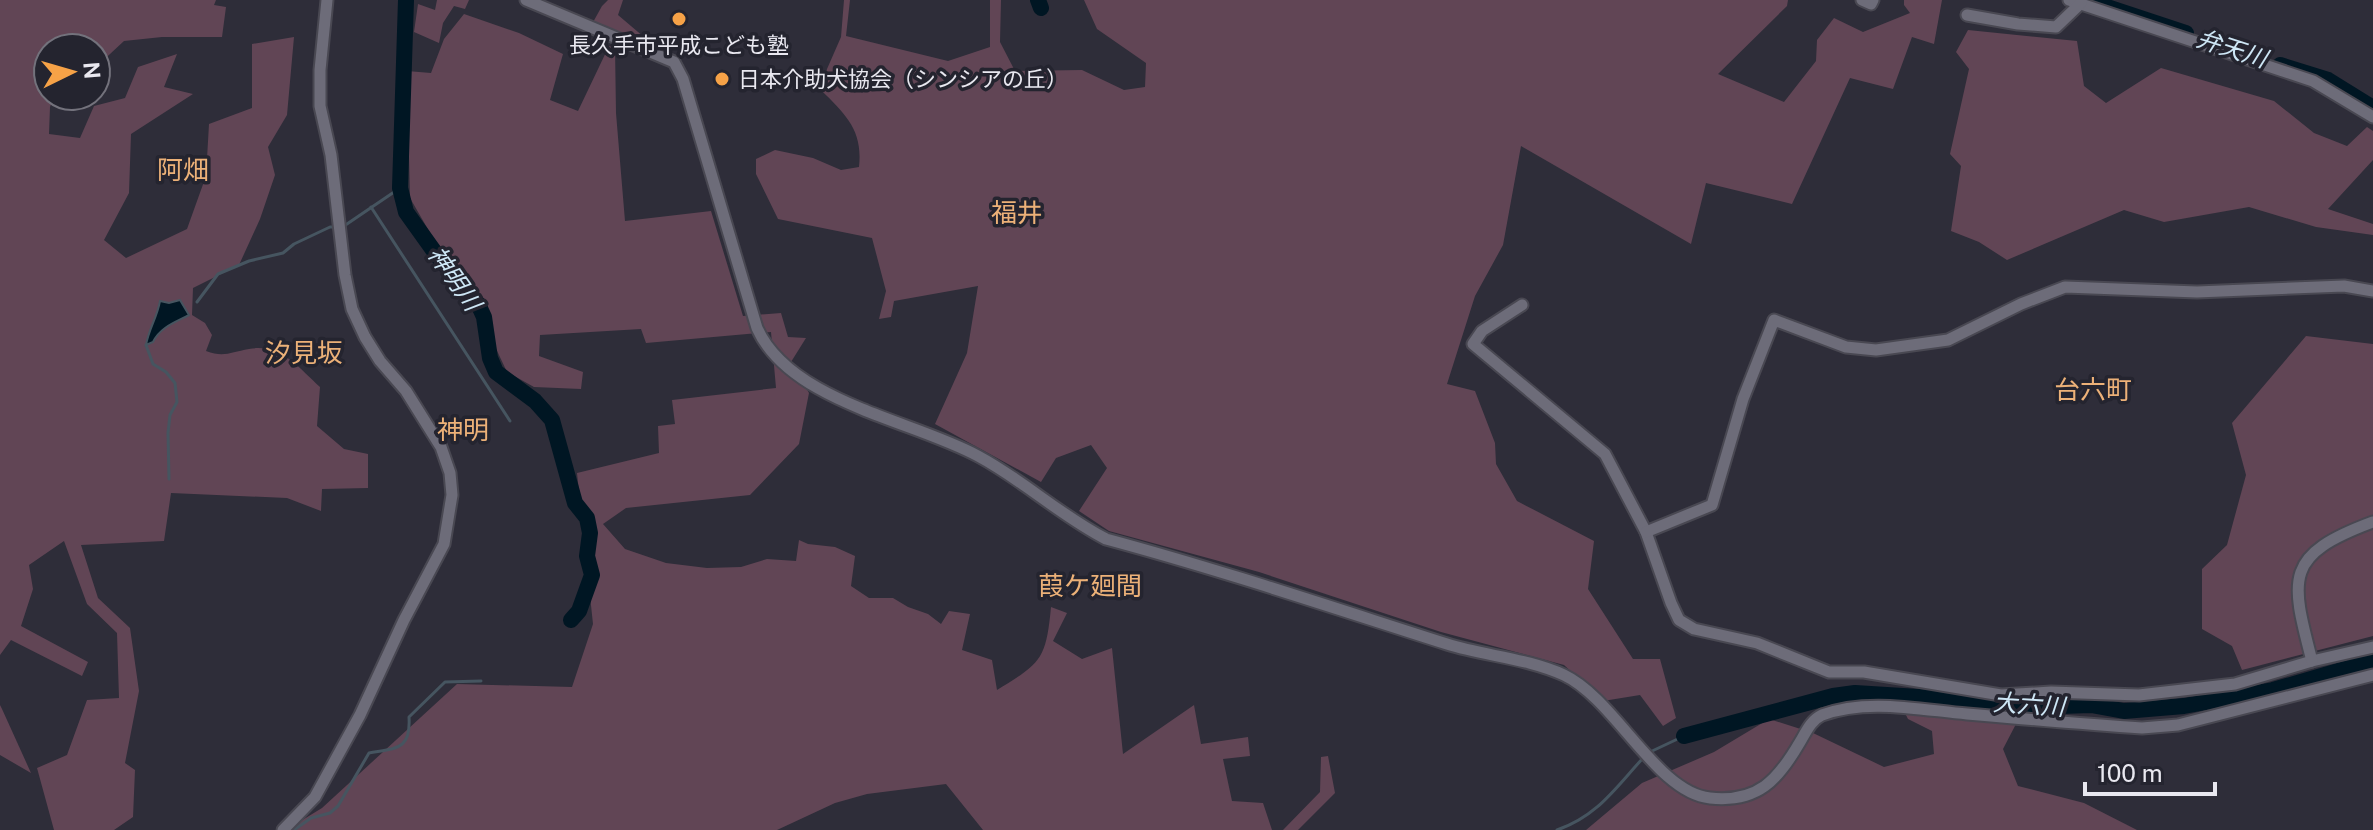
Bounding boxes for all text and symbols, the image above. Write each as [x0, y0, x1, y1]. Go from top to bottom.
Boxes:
marker: 長久手市平成こども塾 [670, 10, 688, 28]
water label: 弁天川 [2193, 24, 2273, 73]
north arrow [32, 32, 112, 112]
place label: 長久手市平成こども塾 [569, 32, 789, 58]
text: N [78, 61, 106, 80]
place label: 日本介助犬協会（シンシアの丘） [738, 66, 1068, 92]
marker: 日本介助犬協会（シンシアの丘） [713, 70, 731, 88]
district label: 阿畑 [157, 154, 209, 185]
district label: 福井 [991, 197, 1043, 228]
water label: 神明川 [423, 240, 489, 318]
district label: 汐見坂 [265, 337, 343, 368]
district label: 台六町 [2054, 374, 2132, 405]
district label: 神明 [437, 414, 489, 445]
district label: 葭ケ廻間 [1038, 570, 1142, 601]
water label: 大六川 [1992, 688, 2069, 721]
scale bar [2085, 746, 2215, 796]
text: 100 m [2097, 759, 2163, 787]

